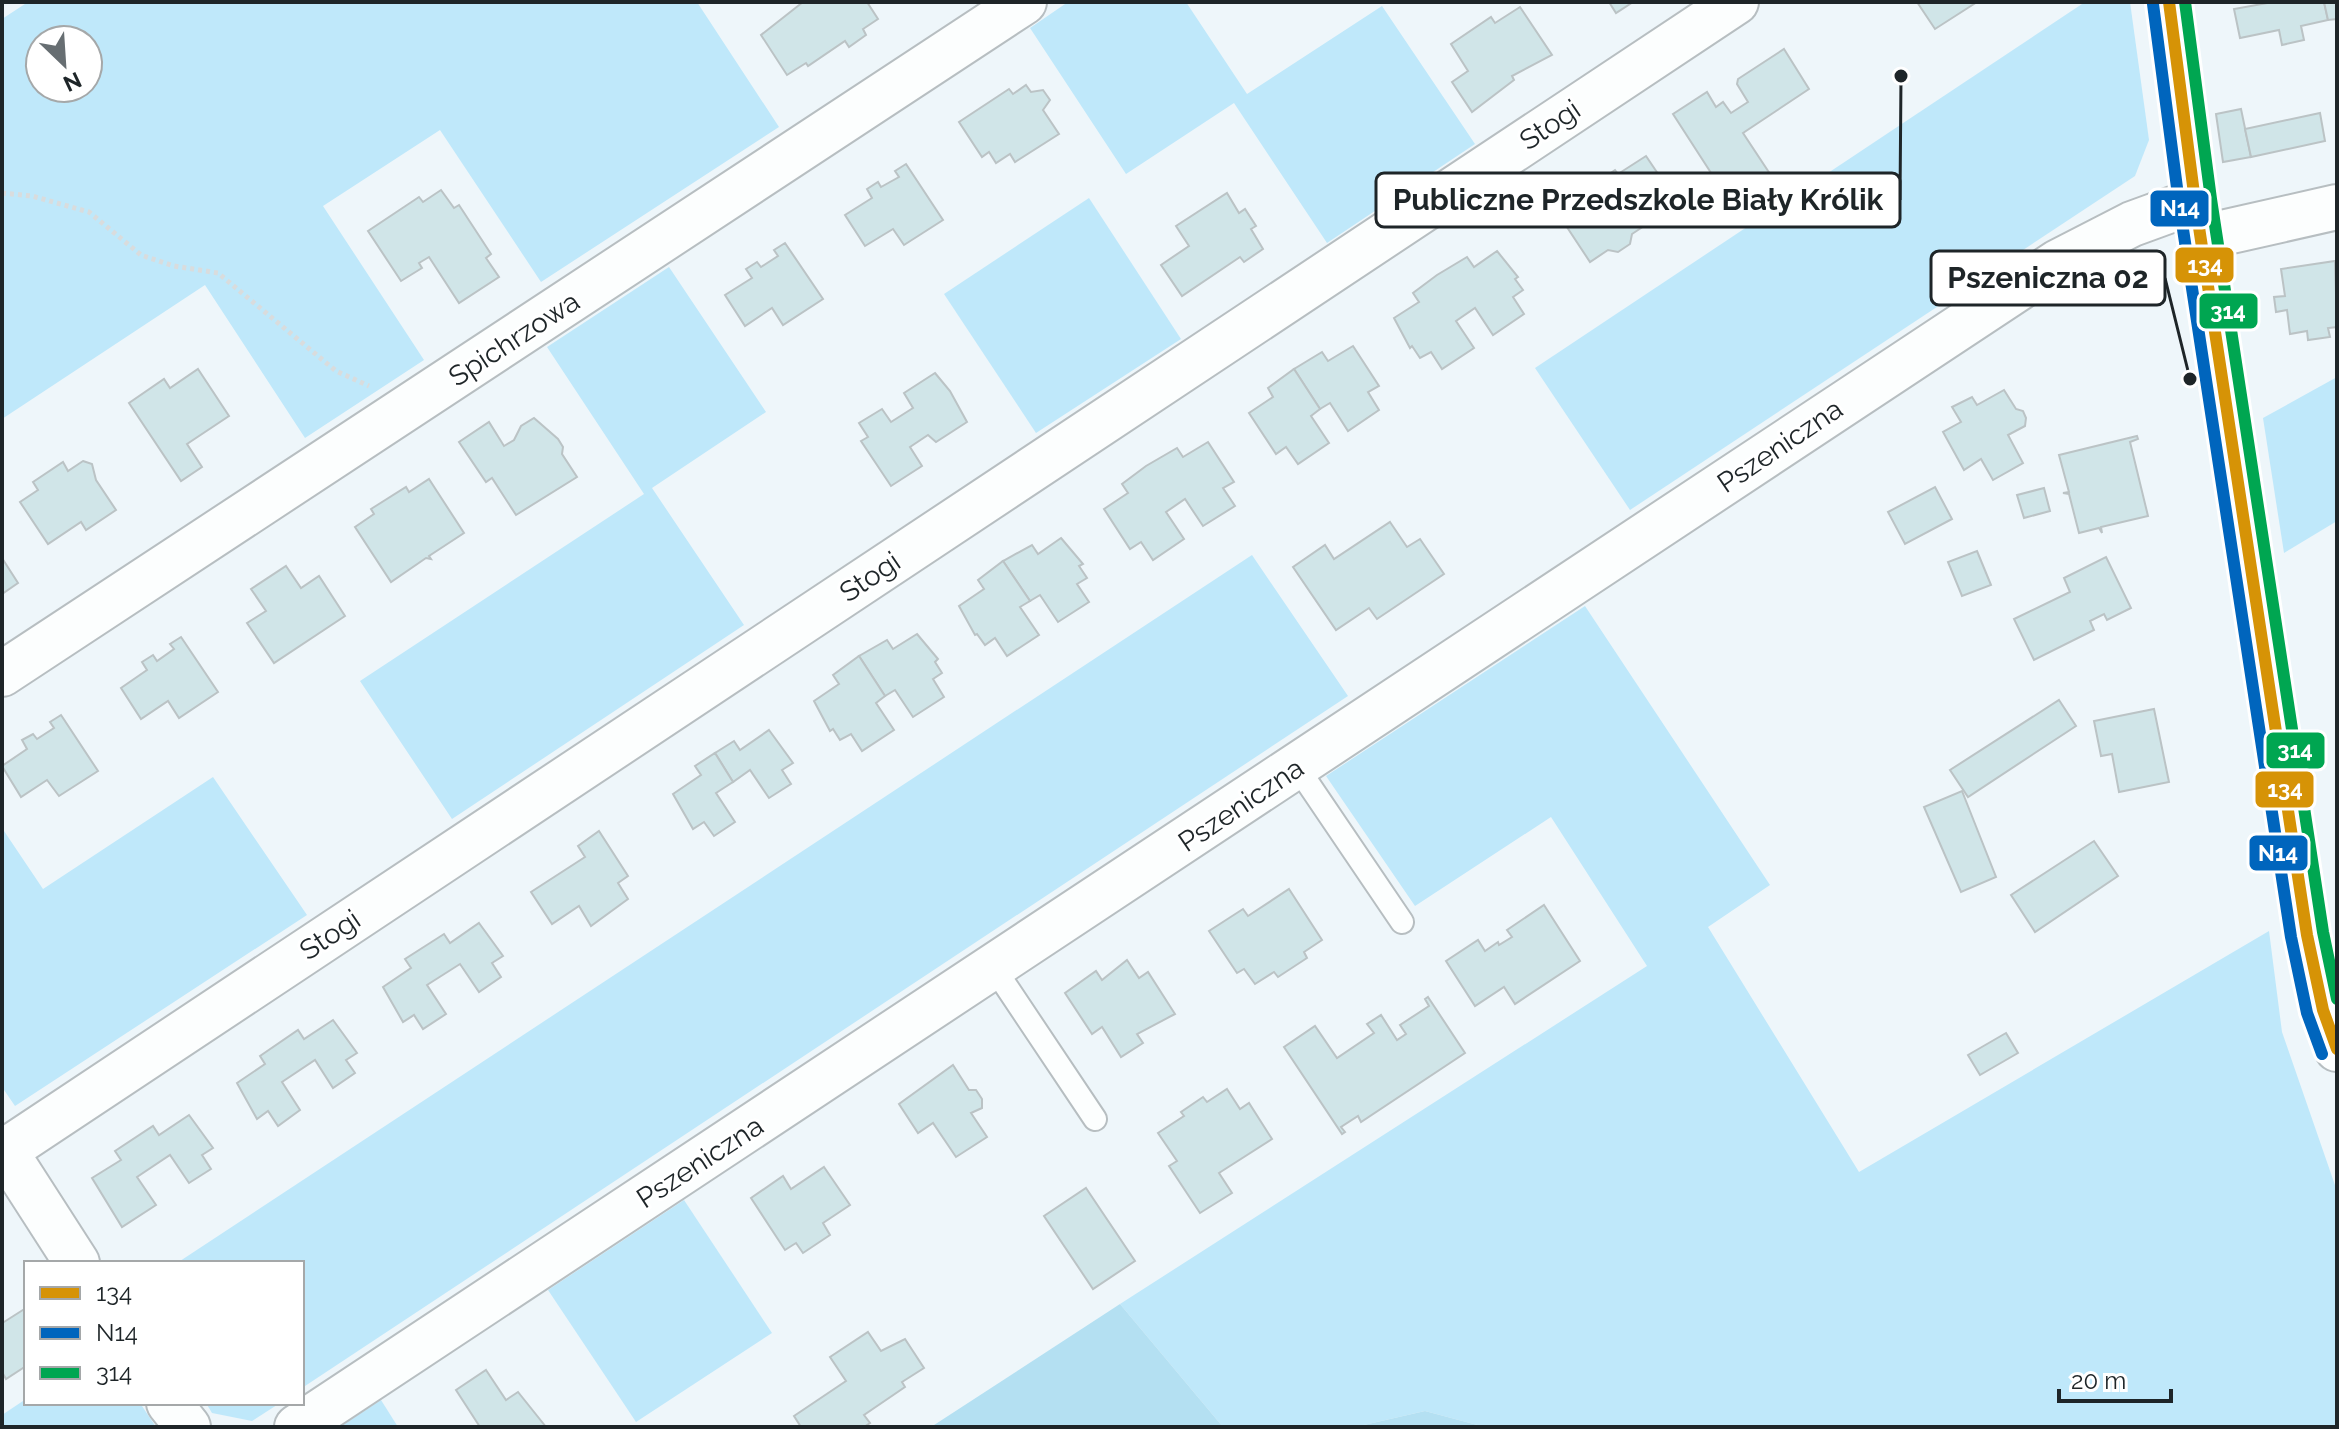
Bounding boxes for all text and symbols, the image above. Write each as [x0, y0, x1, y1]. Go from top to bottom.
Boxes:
north arrow [24, 24, 104, 104]
text: N [59, 67, 86, 97]
street label: Stogi [1513, 93, 1587, 157]
callout: Publiczne Przedszkole Biały Królik [1376, 173, 1900, 227]
text: Publiczne Przedszkole Biały Królik [1393, 182, 1884, 217]
line badge: N14 [2149, 189, 2210, 228]
text: N14 [2160, 195, 2200, 221]
line badge: 134 [2174, 246, 2235, 284]
callout: Pszeniczna 02 [1931, 251, 2165, 305]
text: 134 [2187, 252, 2223, 278]
text: Pszeniczna 02 [1947, 260, 2149, 295]
street label: Spichrzowa [442, 285, 586, 393]
line badge: 314 [2198, 292, 2259, 330]
text: 314 [2210, 298, 2246, 324]
street label: Pszeniczna [1711, 392, 1849, 500]
street label: Stogi [833, 545, 907, 609]
line badge: 314 [2265, 731, 2326, 770]
text: 314 [2277, 737, 2313, 763]
street label: Pszeniczna [1172, 751, 1310, 859]
line badge: 134 [2254, 770, 2315, 809]
text: 134 [2267, 776, 2303, 802]
line badge: N14 [2248, 834, 2309, 872]
text: N14 [2258, 840, 2298, 866]
street label: Stogi [293, 903, 367, 967]
street label: Pszeniczna [631, 1109, 769, 1215]
legend [24, 1261, 304, 1405]
text: 134 [96, 1278, 132, 1307]
text: N14 [96, 1318, 138, 1347]
scale bar [2059, 1353, 2171, 1403]
text: 314 [96, 1358, 132, 1387]
text: 20 m [2071, 1366, 2126, 1395]

